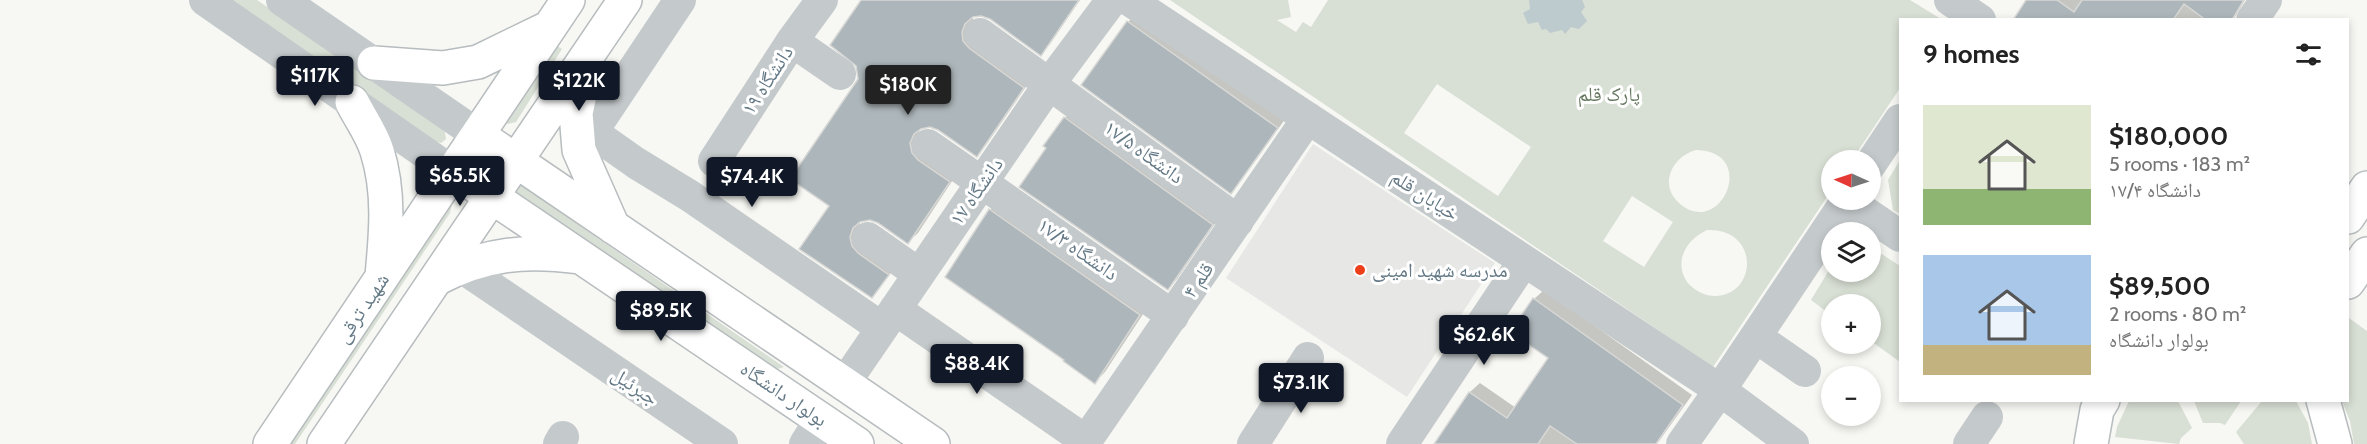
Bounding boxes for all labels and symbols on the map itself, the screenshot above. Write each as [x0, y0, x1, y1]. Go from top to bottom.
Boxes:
street label: دانشگاه ۱۹ [736, 41, 798, 119]
pin: $117K [273, 56, 357, 107]
pin: $122K [537, 61, 621, 112]
pin: $180K [866, 65, 950, 116]
park label: پارک قلم [1578, 82, 1640, 108]
street label: دانشگاه ۱۷/۵ [1100, 115, 1188, 189]
north arrow [1821, 150, 1881, 210]
street label: دانشگاه ۱۷ [944, 153, 1008, 229]
pin: $65.5K [411, 156, 509, 207]
pin: $74.4K [703, 157, 801, 208]
street label: خیابان قلم [1386, 164, 1463, 227]
street label: دانشگاه ۱۷/۳ [1033, 213, 1123, 285]
street label: قلم ۴ [1178, 258, 1220, 303]
place label: مدرسه شهید امینی [1372, 258, 1508, 282]
marker: مدرسه شهید امینی [1353, 263, 1367, 277]
street label: شهید ترقی [330, 269, 394, 347]
pin: $89.5K [612, 291, 710, 342]
pin: $62.6K [1435, 315, 1533, 366]
pin: $88.4K [928, 344, 1026, 395]
street label: بولوار دانشگاه [736, 356, 832, 432]
street label: جبرئیل [607, 362, 663, 410]
pin: $73.1K [1252, 363, 1350, 414]

